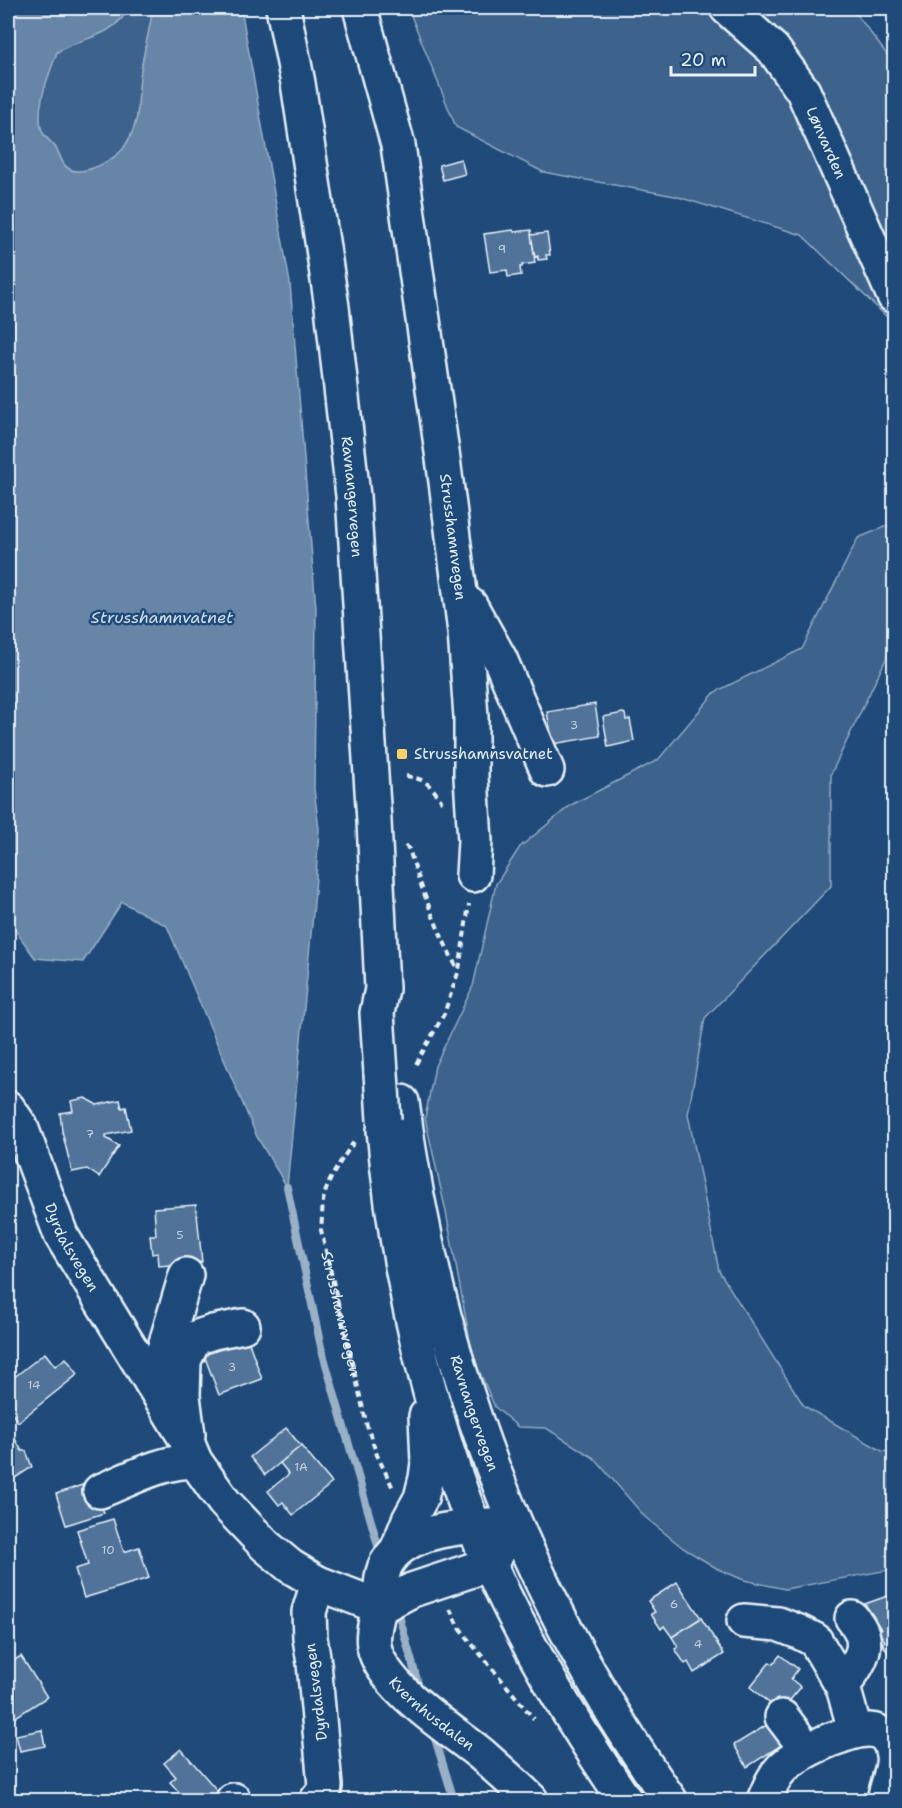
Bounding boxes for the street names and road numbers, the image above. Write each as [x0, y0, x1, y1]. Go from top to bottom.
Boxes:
street label: Lønvarden [801, 104, 851, 182]
street label: Ravnangervegen [336, 435, 367, 558]
street label: Strusshamnvegen [435, 473, 471, 601]
street label: Dyrdalsvegen [40, 1200, 103, 1295]
street label: Strusshamnvegen [316, 1249, 365, 1378]
street label: Ravnangervegen [446, 1353, 503, 1474]
street label: Dyrdalsvegen [300, 1642, 332, 1742]
street label: Kvernhusdalen [384, 1673, 479, 1755]

